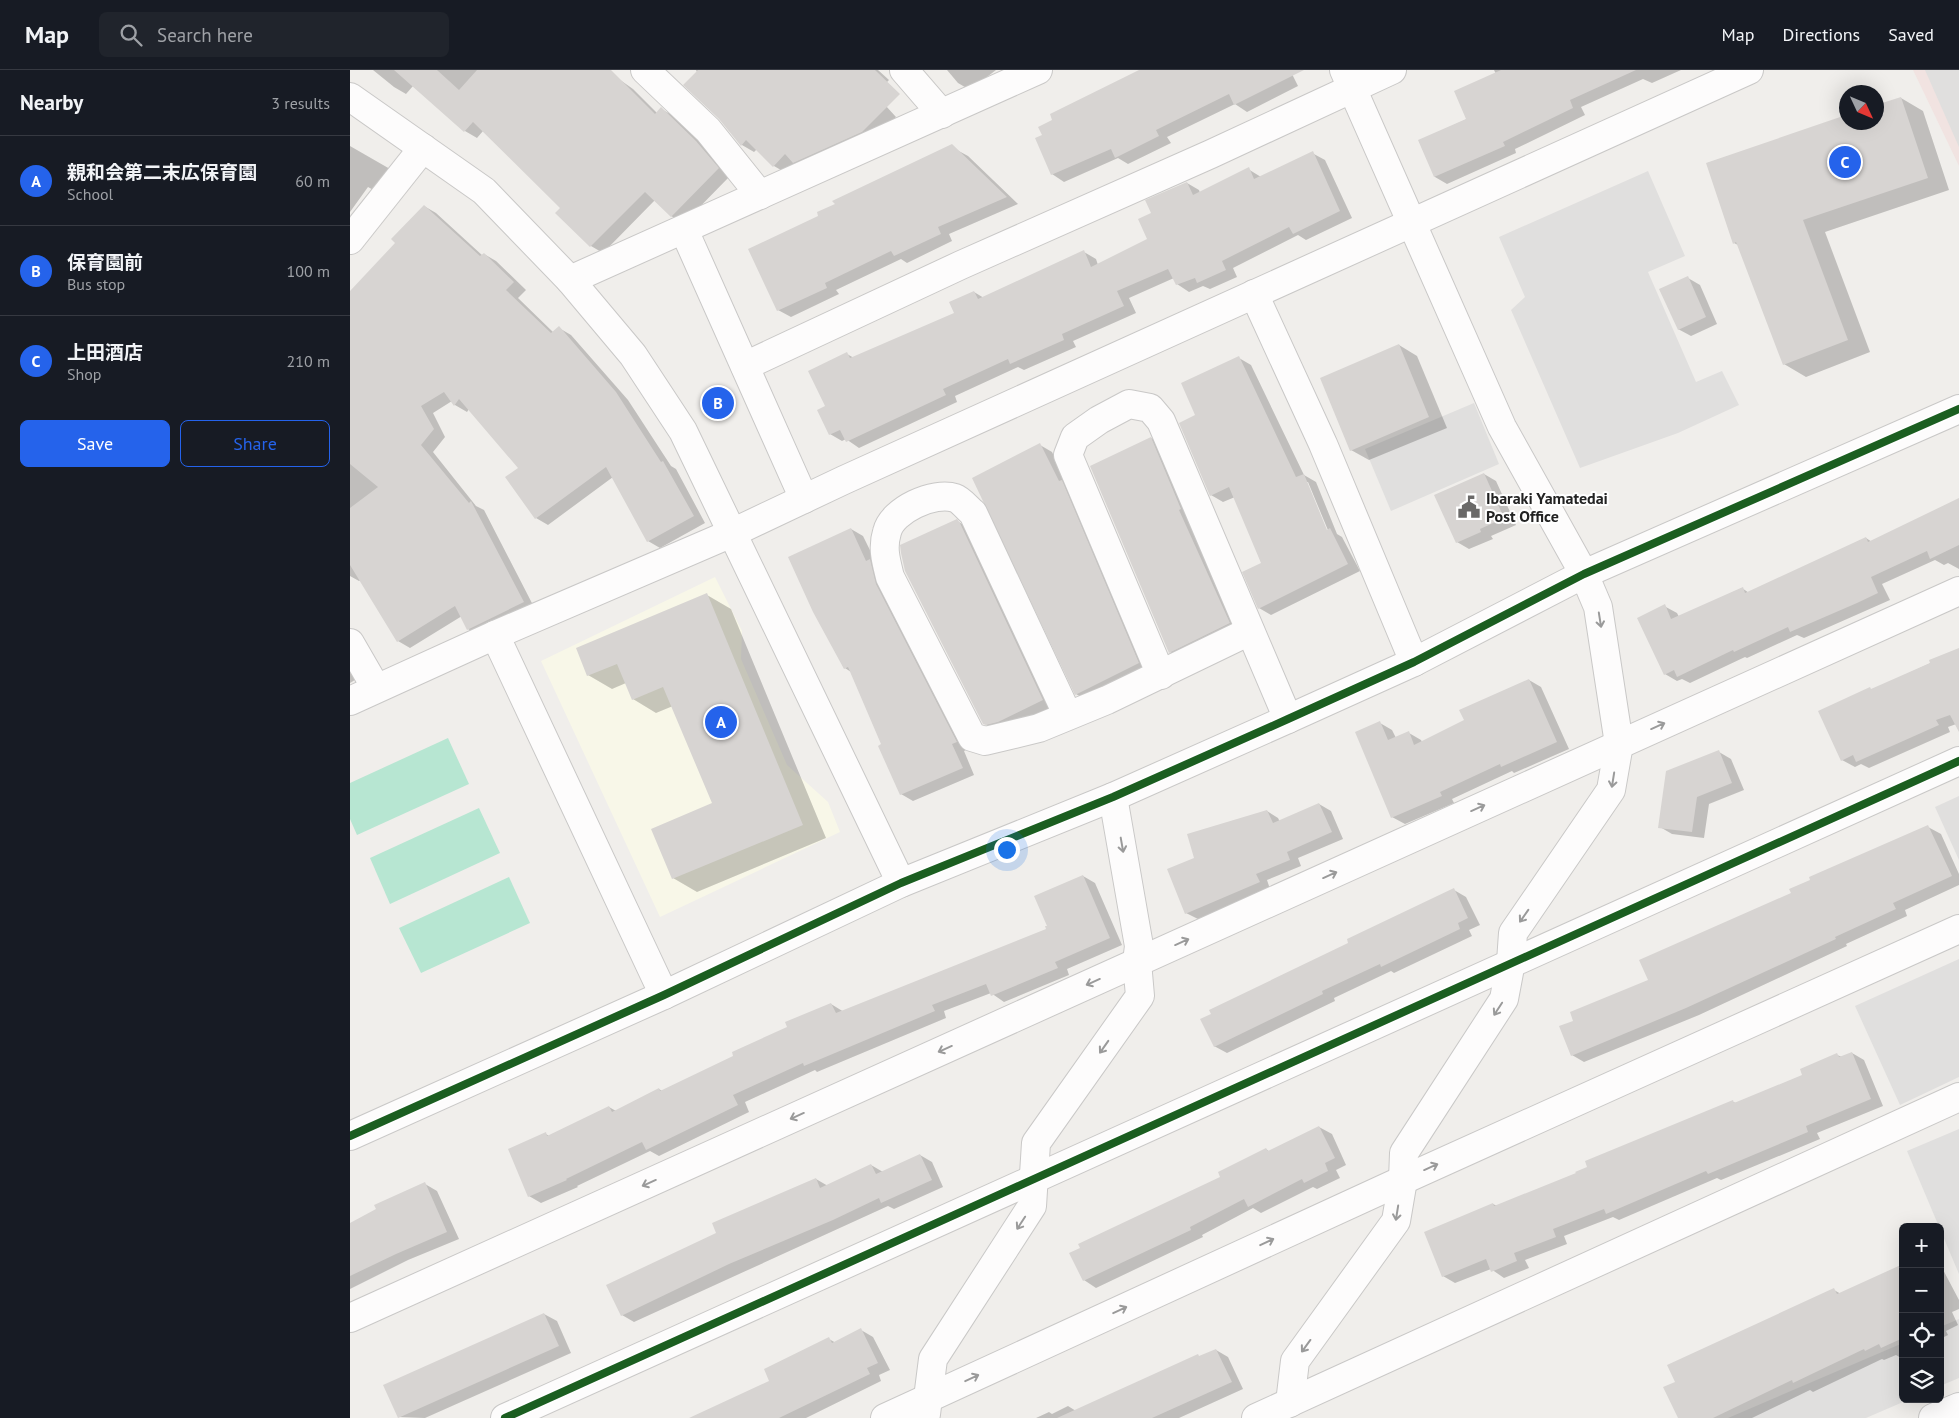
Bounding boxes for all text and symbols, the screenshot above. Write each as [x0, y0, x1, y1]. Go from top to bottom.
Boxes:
search box [99, 12, 449, 57]
text: Map [25, 19, 69, 50]
icon: search [117, 21, 145, 49]
text: Search here [157, 23, 253, 47]
text: Map [1722, 23, 1754, 46]
text: Directions [1782, 23, 1860, 46]
text: Saved [1888, 23, 1934, 46]
north arrow [1839, 85, 1884, 130]
text: Nearby [20, 89, 83, 116]
text: 3 results [271, 93, 330, 113]
pin: C [1829, 143, 1861, 181]
text: 親和会第二末広保育園 [67, 160, 257, 184]
text: A [31, 171, 41, 191]
text: 60 m [295, 171, 330, 191]
text: School [67, 184, 113, 204]
text: 保育園前 [67, 250, 143, 274]
text: B [31, 261, 41, 281]
text: 100 m [287, 261, 330, 281]
text: Bus stop [67, 274, 125, 294]
text: 上田酒店 [67, 340, 143, 364]
text: C [32, 351, 40, 371]
text: 210 m [287, 351, 330, 371]
text: Shop [67, 364, 101, 384]
pin: B [702, 384, 734, 422]
button: Save [20, 420, 170, 467]
button: Share [180, 420, 330, 467]
place label: Ibaraki Yamatedai Post Office [1486, 488, 1608, 526]
public building icon: Ibaraki Yamatedai Post Office [1456, 494, 1482, 520]
one-way arrow [1595, 612, 1605, 628]
pin: A [705, 703, 737, 741]
one-way arrow [1650, 721, 1665, 731]
one-way arrow [1607, 772, 1617, 788]
one-way arrow [1470, 802, 1485, 812]
your location [994, 837, 1020, 863]
one-way arrow [1117, 837, 1127, 853]
one-way arrow [1322, 870, 1337, 879]
one-way arrow [1519, 909, 1529, 923]
one-way arrow [1174, 937, 1189, 946]
one-way arrow [1086, 978, 1101, 988]
one-way arrow [1493, 1001, 1503, 1015]
one-way arrow [1099, 1040, 1109, 1054]
one-way arrow [938, 1045, 953, 1055]
one-way arrow [790, 1112, 805, 1121]
one-way arrow [1423, 1162, 1438, 1172]
one-way arrow [642, 1179, 657, 1188]
one-way arrow [1392, 1204, 1402, 1220]
one-way arrow [1016, 1216, 1026, 1230]
map controls [1899, 1223, 1944, 1403]
button: + [1899, 1223, 1944, 1268]
one-way arrow [1259, 1237, 1274, 1247]
button: − [1899, 1268, 1944, 1313]
one-way arrow [1112, 1305, 1127, 1315]
button: locate [1899, 1313, 1944, 1358]
one-way arrow [1301, 1339, 1311, 1353]
button: layers [1899, 1358, 1944, 1403]
one-way arrow [964, 1373, 979, 1383]

